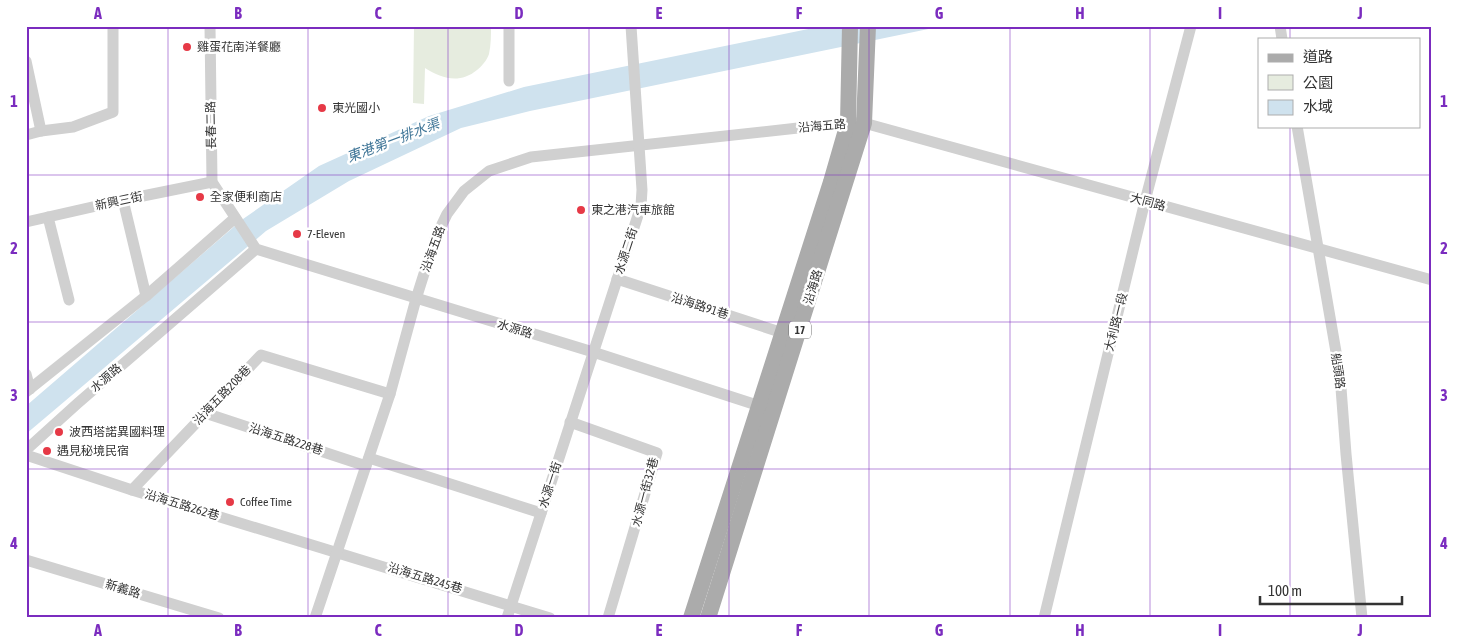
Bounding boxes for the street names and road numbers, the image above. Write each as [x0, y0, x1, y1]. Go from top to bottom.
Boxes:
street label: 長春二路 [204, 101, 218, 149]
street label: 沿海五路 [797, 117, 847, 135]
street label: 新興三街 [94, 189, 144, 213]
street label: 大同路 [1129, 191, 1167, 213]
street label: 沿海五路 [418, 224, 448, 274]
street label: 水源二街 [612, 226, 640, 276]
street label: 沿海路 [801, 268, 825, 306]
street label: 沿海路91巷 [670, 290, 730, 322]
street label: 大利路一段 [1102, 291, 1130, 353]
street label: 水源路 [496, 317, 534, 341]
road number: 17 [789, 322, 811, 338]
street label: 船頭路 [1329, 352, 1347, 390]
street label: 水源路 [88, 361, 124, 395]
street label: 沿海五路208巷 [190, 362, 254, 428]
street label: 沿海五路228巷 [247, 420, 325, 458]
street label: 水源一街32巷 [629, 456, 661, 528]
street label: 水源一街 [536, 460, 564, 510]
street label: 沿海五路262巷 [143, 487, 221, 523]
street label: 沿海五路245巷 [386, 560, 464, 596]
street label: 新義路 [104, 577, 142, 601]

